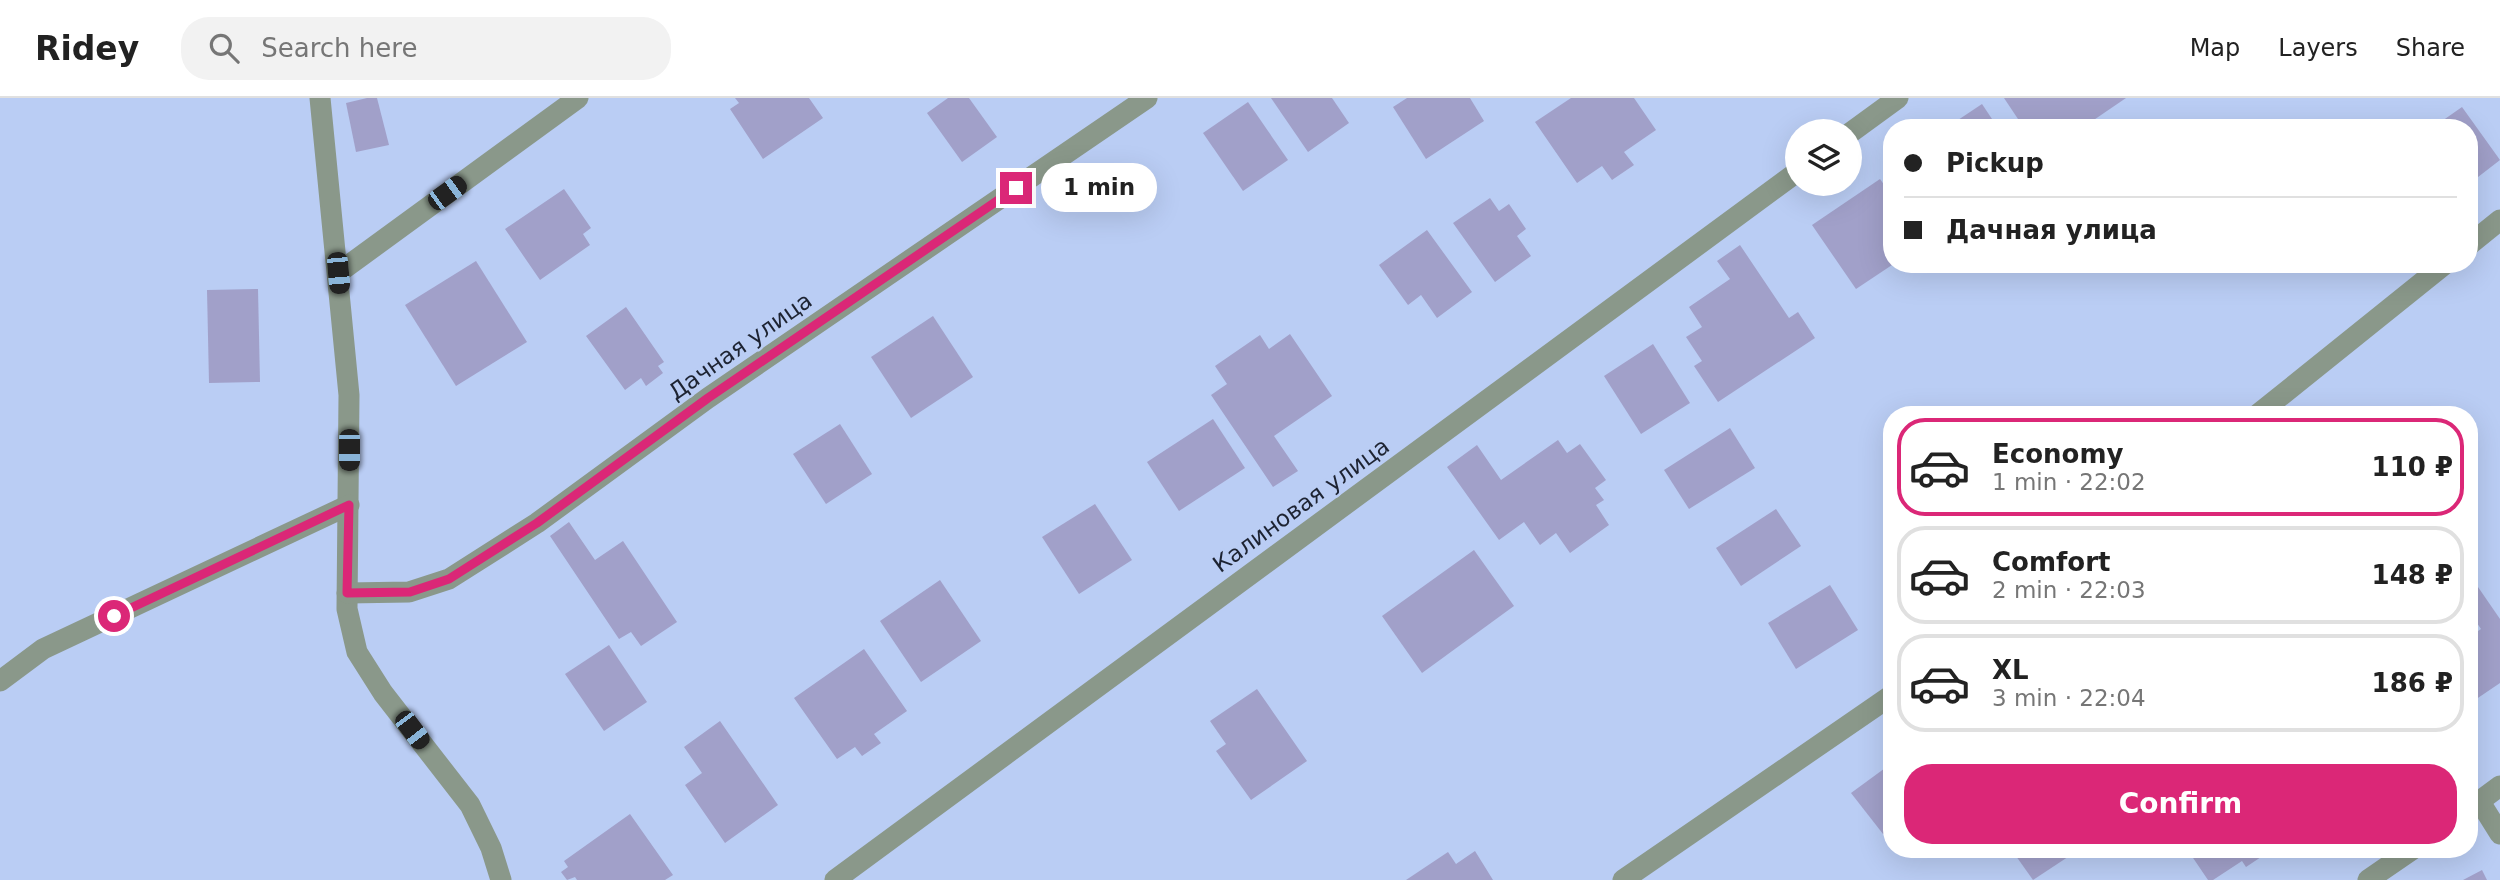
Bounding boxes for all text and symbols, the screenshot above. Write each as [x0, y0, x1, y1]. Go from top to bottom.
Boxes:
search box [181, 17, 671, 80]
text: Ridey [35, 29, 139, 68]
icon: search [205, 29, 243, 67]
text: Search here [261, 33, 417, 63]
text: Map [2190, 34, 2240, 62]
text: Layers [2278, 34, 2358, 62]
text: Share [2396, 34, 2465, 62]
map controls [1785, 119, 1862, 196]
button: layers [1785, 119, 1862, 196]
text: Pickup [1946, 148, 2044, 178]
callout: 1 min [1040, 164, 1156, 212]
car [424, 172, 471, 214]
route end [1000, 172, 1032, 204]
text: 1 min [1063, 174, 1135, 200]
text: Дачная улица [1946, 215, 2157, 245]
car [326, 251, 351, 295]
street label: Дачная улица [663, 287, 817, 405]
car [339, 429, 360, 471]
street label: Калиновая улица [1208, 432, 1394, 578]
icon: car [1908, 436, 1971, 499]
text: Economy [1992, 439, 2123, 469]
text: 110 ₽ [2372, 452, 2453, 482]
text: 1 min · 22:02 [1992, 469, 2146, 495]
icon: car [1908, 544, 1971, 607]
text: Comfort [1992, 547, 2110, 577]
text: 148 ₽ [2372, 560, 2453, 590]
text: 2 min · 22:03 [1992, 577, 2146, 603]
route start [98, 600, 130, 632]
icon: car [1908, 652, 1971, 715]
text: XL [1992, 655, 2029, 685]
text: 186 ₽ [2372, 668, 2453, 698]
text: 3 min · 22:04 [1992, 685, 2146, 711]
car [391, 707, 434, 753]
button: Confirm [1904, 764, 2457, 844]

